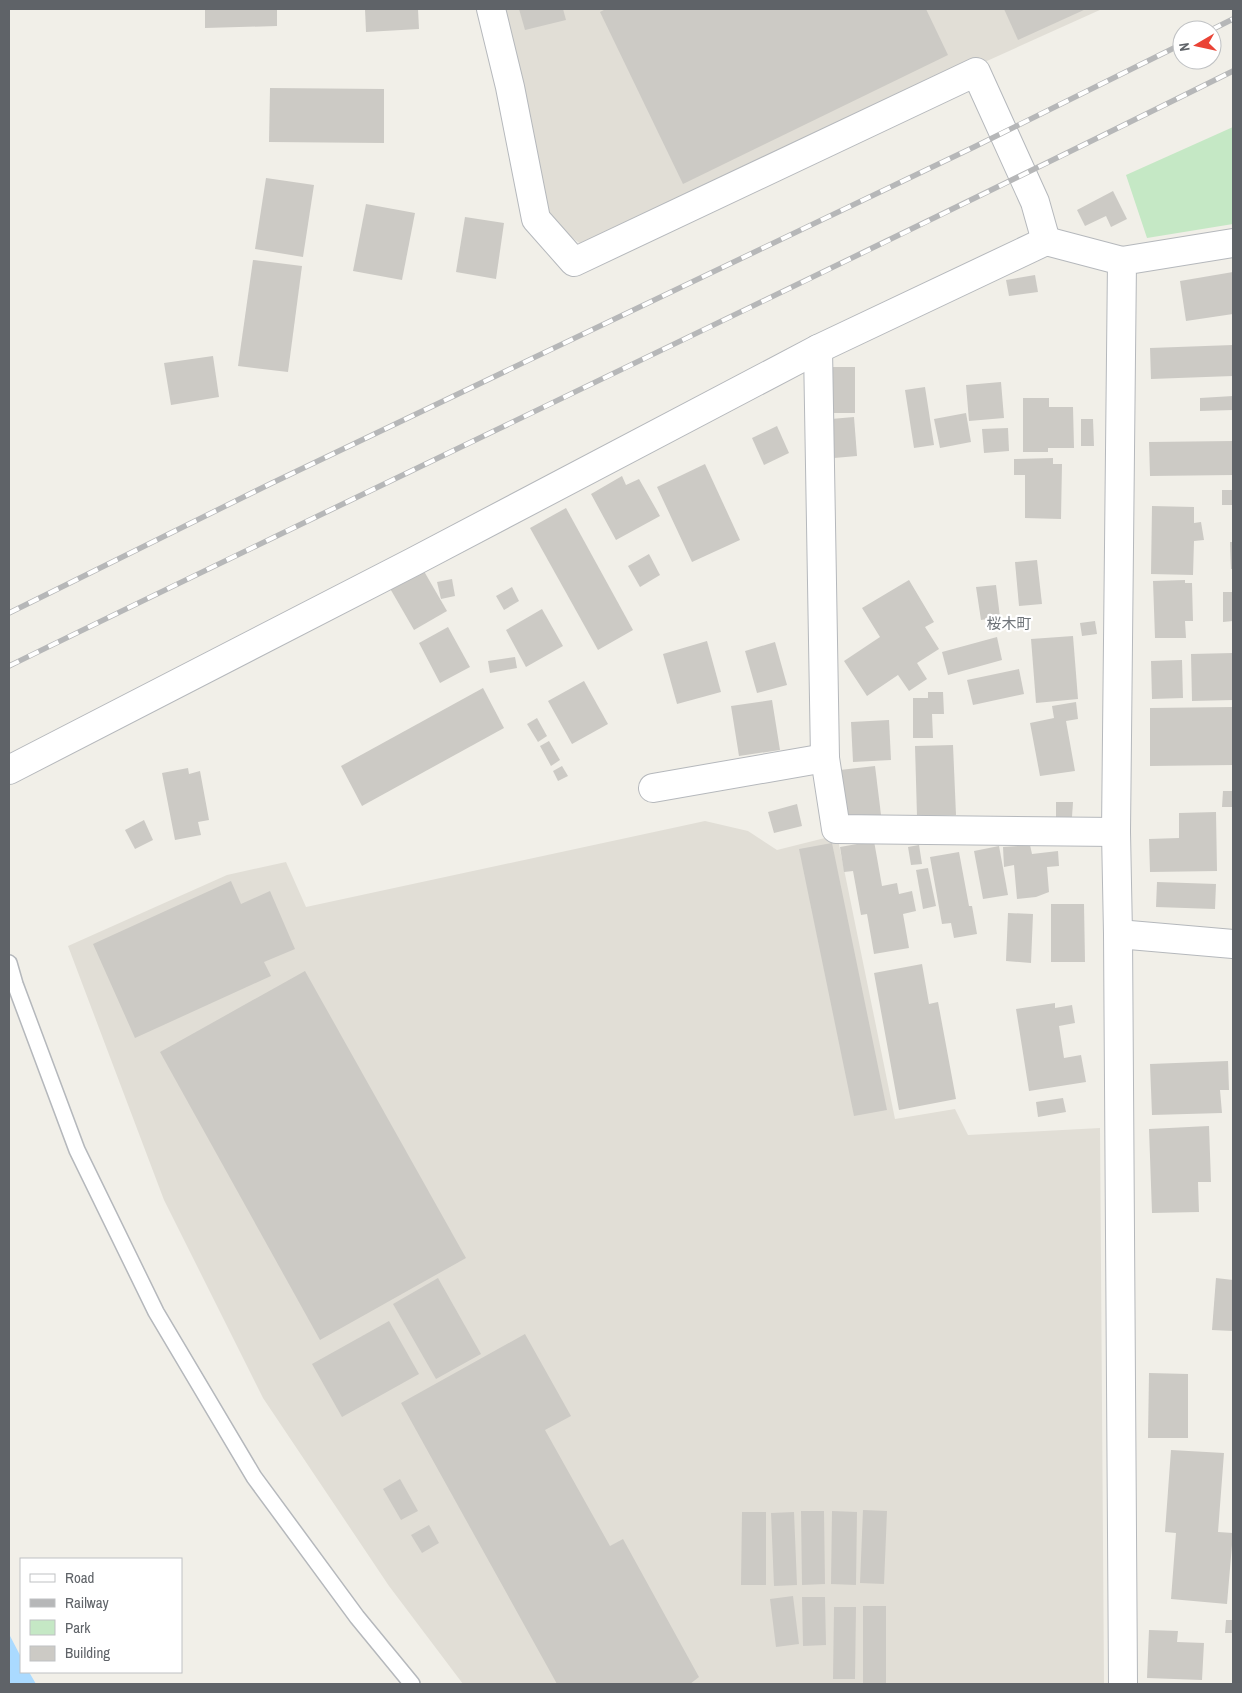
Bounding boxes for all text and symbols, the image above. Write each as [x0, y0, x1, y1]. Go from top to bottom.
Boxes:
north arrow [1172, 20, 1222, 70]
text: N [1175, 42, 1194, 53]
district label: 桜木町 [986, 613, 1032, 634]
legend [20, 1558, 182, 1673]
text: Road [65, 1567, 94, 1588]
text: Railway [65, 1592, 110, 1613]
text: Park [65, 1617, 91, 1638]
text: Building [65, 1642, 110, 1663]

